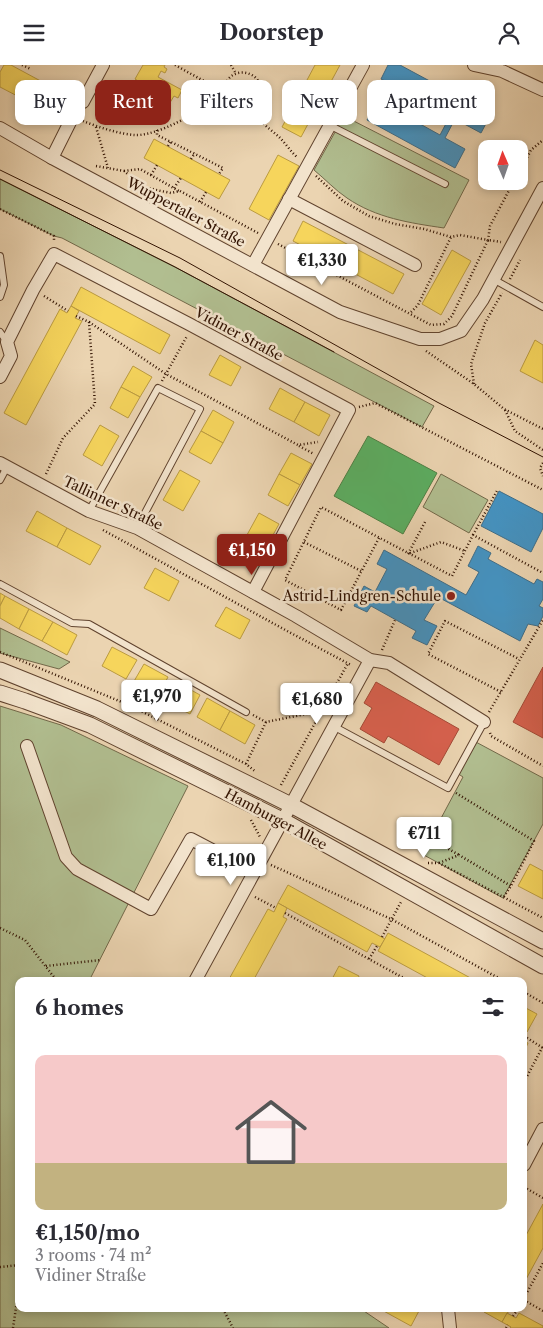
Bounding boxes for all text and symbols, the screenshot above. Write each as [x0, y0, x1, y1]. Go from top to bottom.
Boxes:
icon: menu [20, 19, 48, 47]
text: Doorstep [219, 19, 324, 46]
icon: person [495, 19, 523, 47]
chip: Buy [15, 80, 85, 125]
chip: Rent [95, 80, 171, 125]
chip: Filters [181, 80, 272, 125]
chip: New [282, 80, 357, 125]
chip: Apartment [367, 80, 495, 125]
north arrow [478, 140, 528, 190]
map controls [478, 140, 528, 190]
street label: Wuppertaler Straße [123, 173, 249, 251]
pin: €1,330 [281, 243, 363, 286]
text: €1,330 [297, 250, 347, 270]
street label: Vidiner Straße [191, 303, 286, 365]
street label: Tallinner Straße [60, 472, 166, 534]
pin: €1,150 [211, 533, 293, 576]
text: €1,150 [228, 540, 276, 560]
place label: Astrid-Lindgren-Schule [282, 587, 441, 605]
marker: Astrid-Lindgren-Schule [445, 590, 457, 602]
pin: €1,970 [116, 679, 198, 722]
pin: €1,680 [276, 683, 358, 725]
text: €1,970 [132, 686, 182, 706]
text: €1,680 [291, 689, 343, 709]
street label: Hamburger Allee [222, 784, 330, 854]
pin: €711 [394, 817, 454, 859]
text: €711 [408, 823, 440, 843]
pin: €1,100 [190, 843, 272, 886]
text: €1,100 [206, 850, 256, 870]
icon: filters [479, 993, 507, 1021]
text: 6 homes [35, 995, 124, 1020]
icon: home [226, 1087, 316, 1177]
text: €1,150/mo [35, 1220, 140, 1245]
text: 3 rooms · 74 m² [35, 1245, 151, 1265]
text: Vidiner Straße [35, 1265, 146, 1285]

